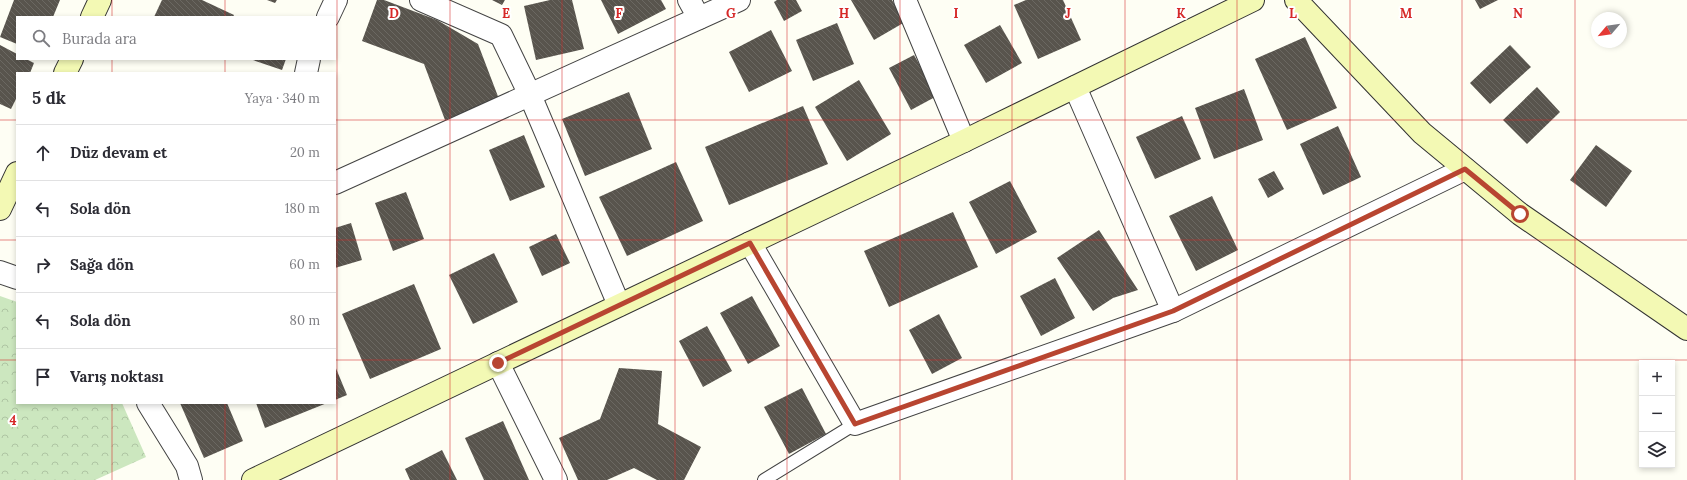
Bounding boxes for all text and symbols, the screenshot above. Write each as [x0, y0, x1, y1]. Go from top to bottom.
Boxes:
text: D [389, 5, 399, 22]
text: E [502, 5, 510, 22]
text: F [615, 5, 623, 22]
text: G [726, 5, 736, 22]
text: H [839, 5, 849, 22]
text: I [953, 5, 959, 22]
text: J [1065, 5, 1071, 22]
text: K [1176, 5, 1186, 22]
text: L [1289, 5, 1297, 22]
text: M [1400, 5, 1413, 22]
text: N [1513, 5, 1523, 22]
north arrow [1591, 12, 1627, 48]
search box [16, 16, 336, 60]
icon: search [30, 27, 52, 49]
text: Burada ara [62, 29, 137, 48]
text: 5 dk [32, 87, 66, 109]
text: Yaya · 340 m [245, 90, 320, 107]
icon: ahead [32, 142, 54, 164]
text: Düz devam et [70, 143, 167, 162]
text: 20 m [290, 144, 320, 161]
icon: left [32, 198, 54, 220]
text: Sola dön [70, 199, 131, 218]
text: 180 m [285, 200, 320, 217]
route start [1511, 205, 1529, 223]
icon: right [32, 254, 54, 276]
text: Sağa dön [70, 255, 134, 274]
text: 60 m [289, 256, 320, 273]
icon: left [32, 310, 54, 332]
text: Sola dön [70, 311, 131, 330]
text: 80 m [290, 312, 320, 329]
route end [489, 354, 507, 372]
map controls [1639, 360, 1675, 468]
button: + [1639, 360, 1675, 396]
icon: arrive [32, 366, 54, 388]
text: Varış noktası [70, 367, 164, 386]
button: − [1639, 396, 1675, 432]
text: 4 [9, 412, 17, 429]
button: layers [1639, 432, 1675, 468]

